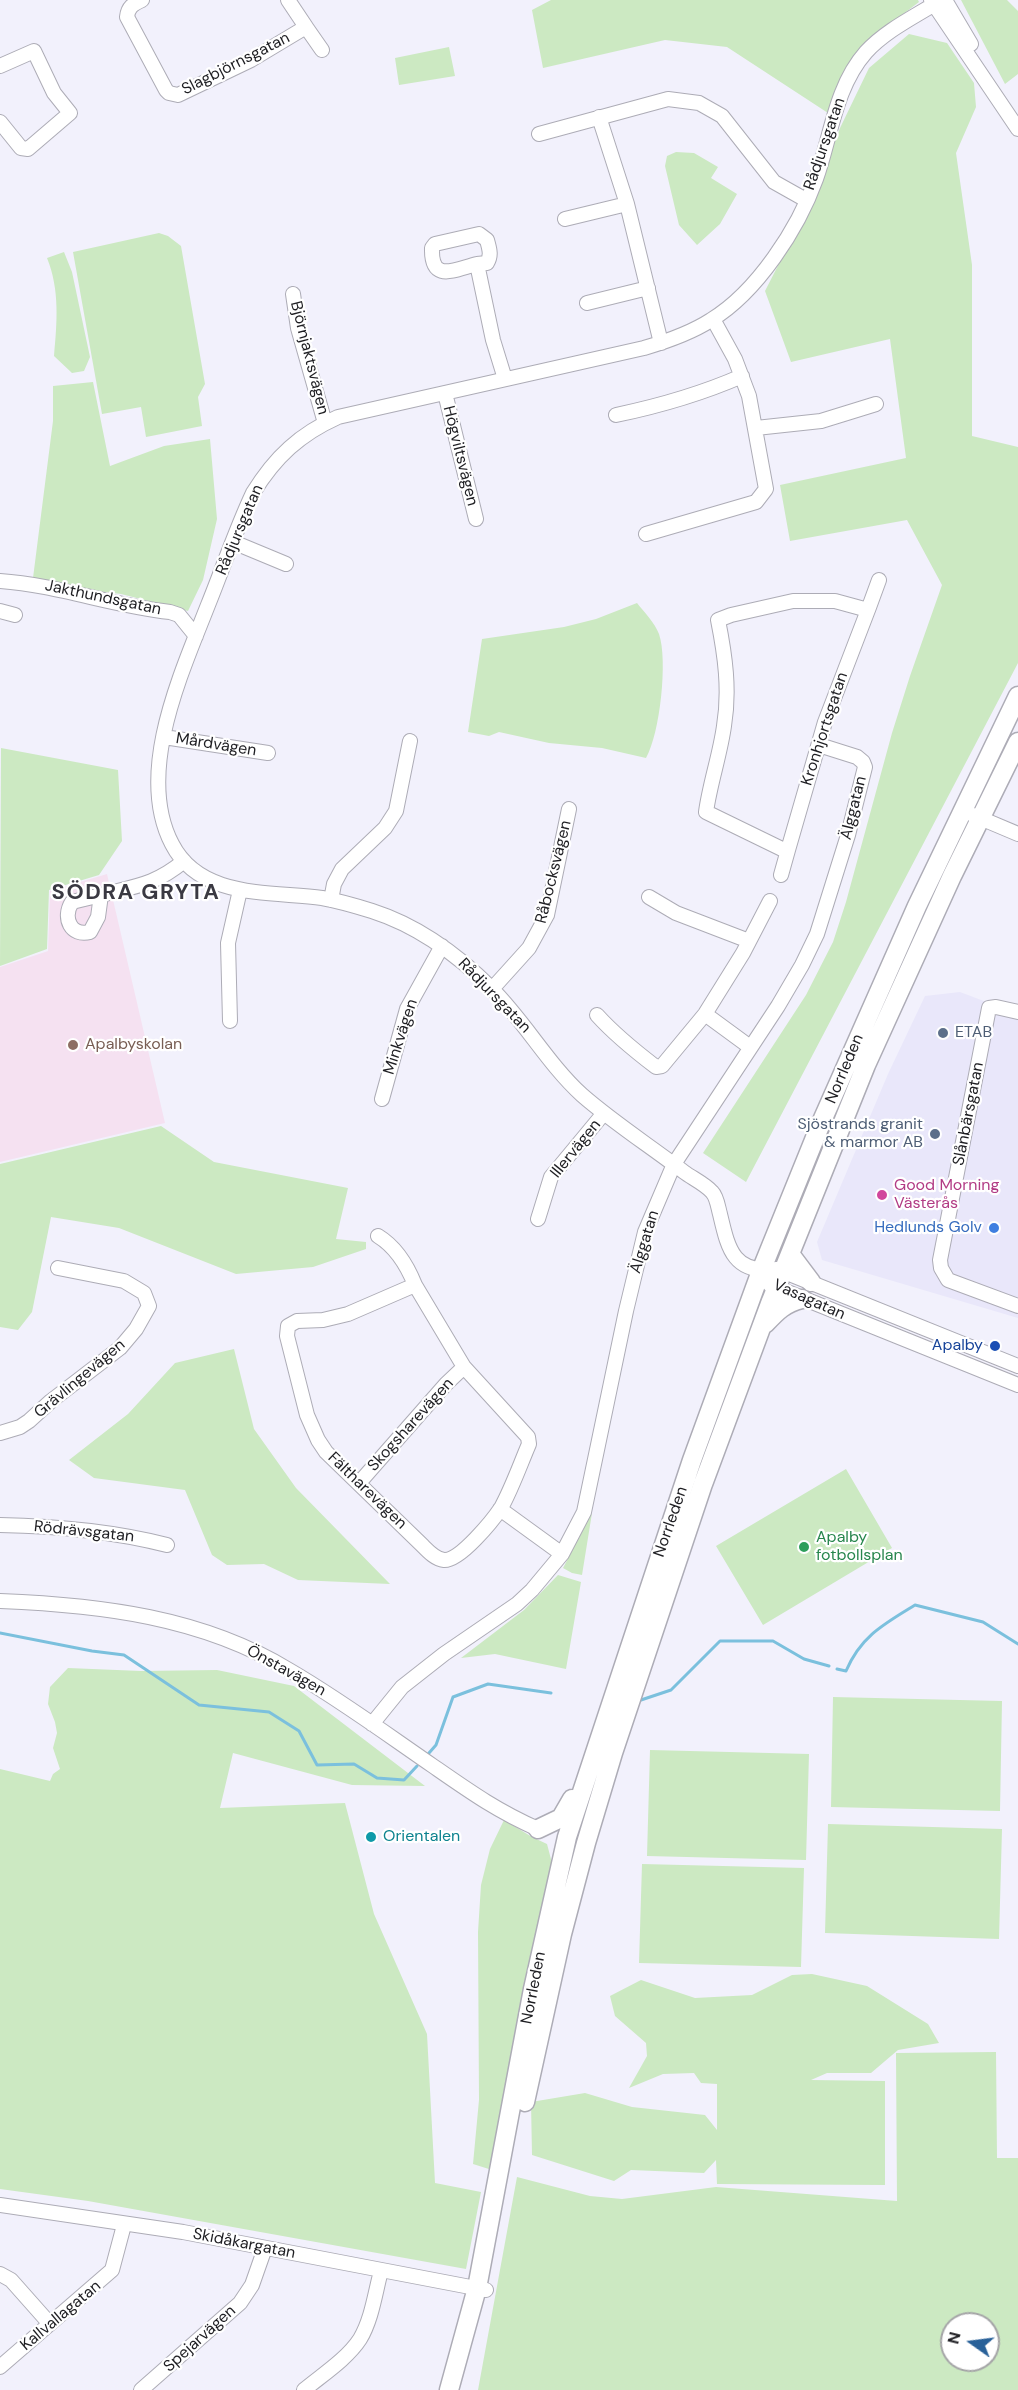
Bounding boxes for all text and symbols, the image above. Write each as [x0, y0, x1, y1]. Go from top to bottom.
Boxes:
street label: Slagbjörnsgatan [179, 29, 293, 99]
street label: Rådjursgatan [800, 95, 850, 193]
street label: Björnjaktsvägen [286, 299, 332, 417]
street label: Högviltsvägen [438, 404, 482, 508]
street label: Rådjursgatan [212, 482, 268, 578]
street label: Jakthundsgatan [43, 576, 163, 620]
street label: Kronhjortsgatan [798, 670, 852, 788]
street label: Mårdvägen [174, 729, 258, 761]
street label: Älggatan [837, 774, 871, 842]
street label: Råbocksvägen [532, 819, 576, 925]
district label: SÖDRA GRYTA [52, 880, 220, 906]
street label: Rådjursgatan [454, 955, 534, 1037]
street label: Minkvägen [380, 997, 422, 1077]
place label: ETAB [955, 1023, 992, 1043]
marker: ETAB [936, 1026, 950, 1040]
street label: Norrleden [822, 1031, 868, 1107]
place label: Apalbyskolan [85, 1035, 182, 1055]
marker: Apalbyskolan [66, 1038, 80, 1052]
street label: Slånbärsgatan [950, 1061, 988, 1167]
place label: Sjöstrands granit & marmor AB [797, 1115, 923, 1153]
street label: Illervägen [547, 1116, 605, 1182]
marker: Sjöstrands granit & marmor AB [928, 1127, 942, 1141]
place label: Good Morning Västerås [894, 1176, 999, 1214]
marker: Good Morning Västerås [875, 1188, 889, 1202]
street label: Älggatan [626, 1208, 664, 1276]
place label: Hedlunds Golv [874, 1218, 982, 1238]
marker: Hedlunds Golv [987, 1221, 1001, 1235]
street label: Vasagatan [770, 1276, 848, 1324]
street label: Grävlingevägen [31, 1336, 129, 1422]
place label: Apalby [932, 1336, 983, 1356]
marker: Apalby [988, 1339, 1002, 1353]
street label: Skogsharevägen [364, 1374, 458, 1476]
street label: Fältharevägen [323, 1449, 411, 1533]
street label: Norrleden [650, 1484, 692, 1560]
street label: Rödrävsgatan [33, 1517, 135, 1547]
place label: Apalby fotbollsplan [816, 1528, 903, 1566]
marker: Apalby fotbollsplan [797, 1540, 811, 1554]
street label: Önstavägen [243, 1641, 329, 1701]
place label: Orientalen [383, 1827, 460, 1847]
marker: Orientalen [364, 1830, 378, 1844]
street label: Norrleden [518, 1950, 550, 2026]
street label: Skidåkargatan [191, 2225, 297, 2263]
street label: Kallvallagatan [17, 2277, 105, 2355]
street label: Spejarvägen [160, 2302, 240, 2376]
north arrow [940, 2312, 1000, 2372]
text: N [942, 2330, 966, 2346]

